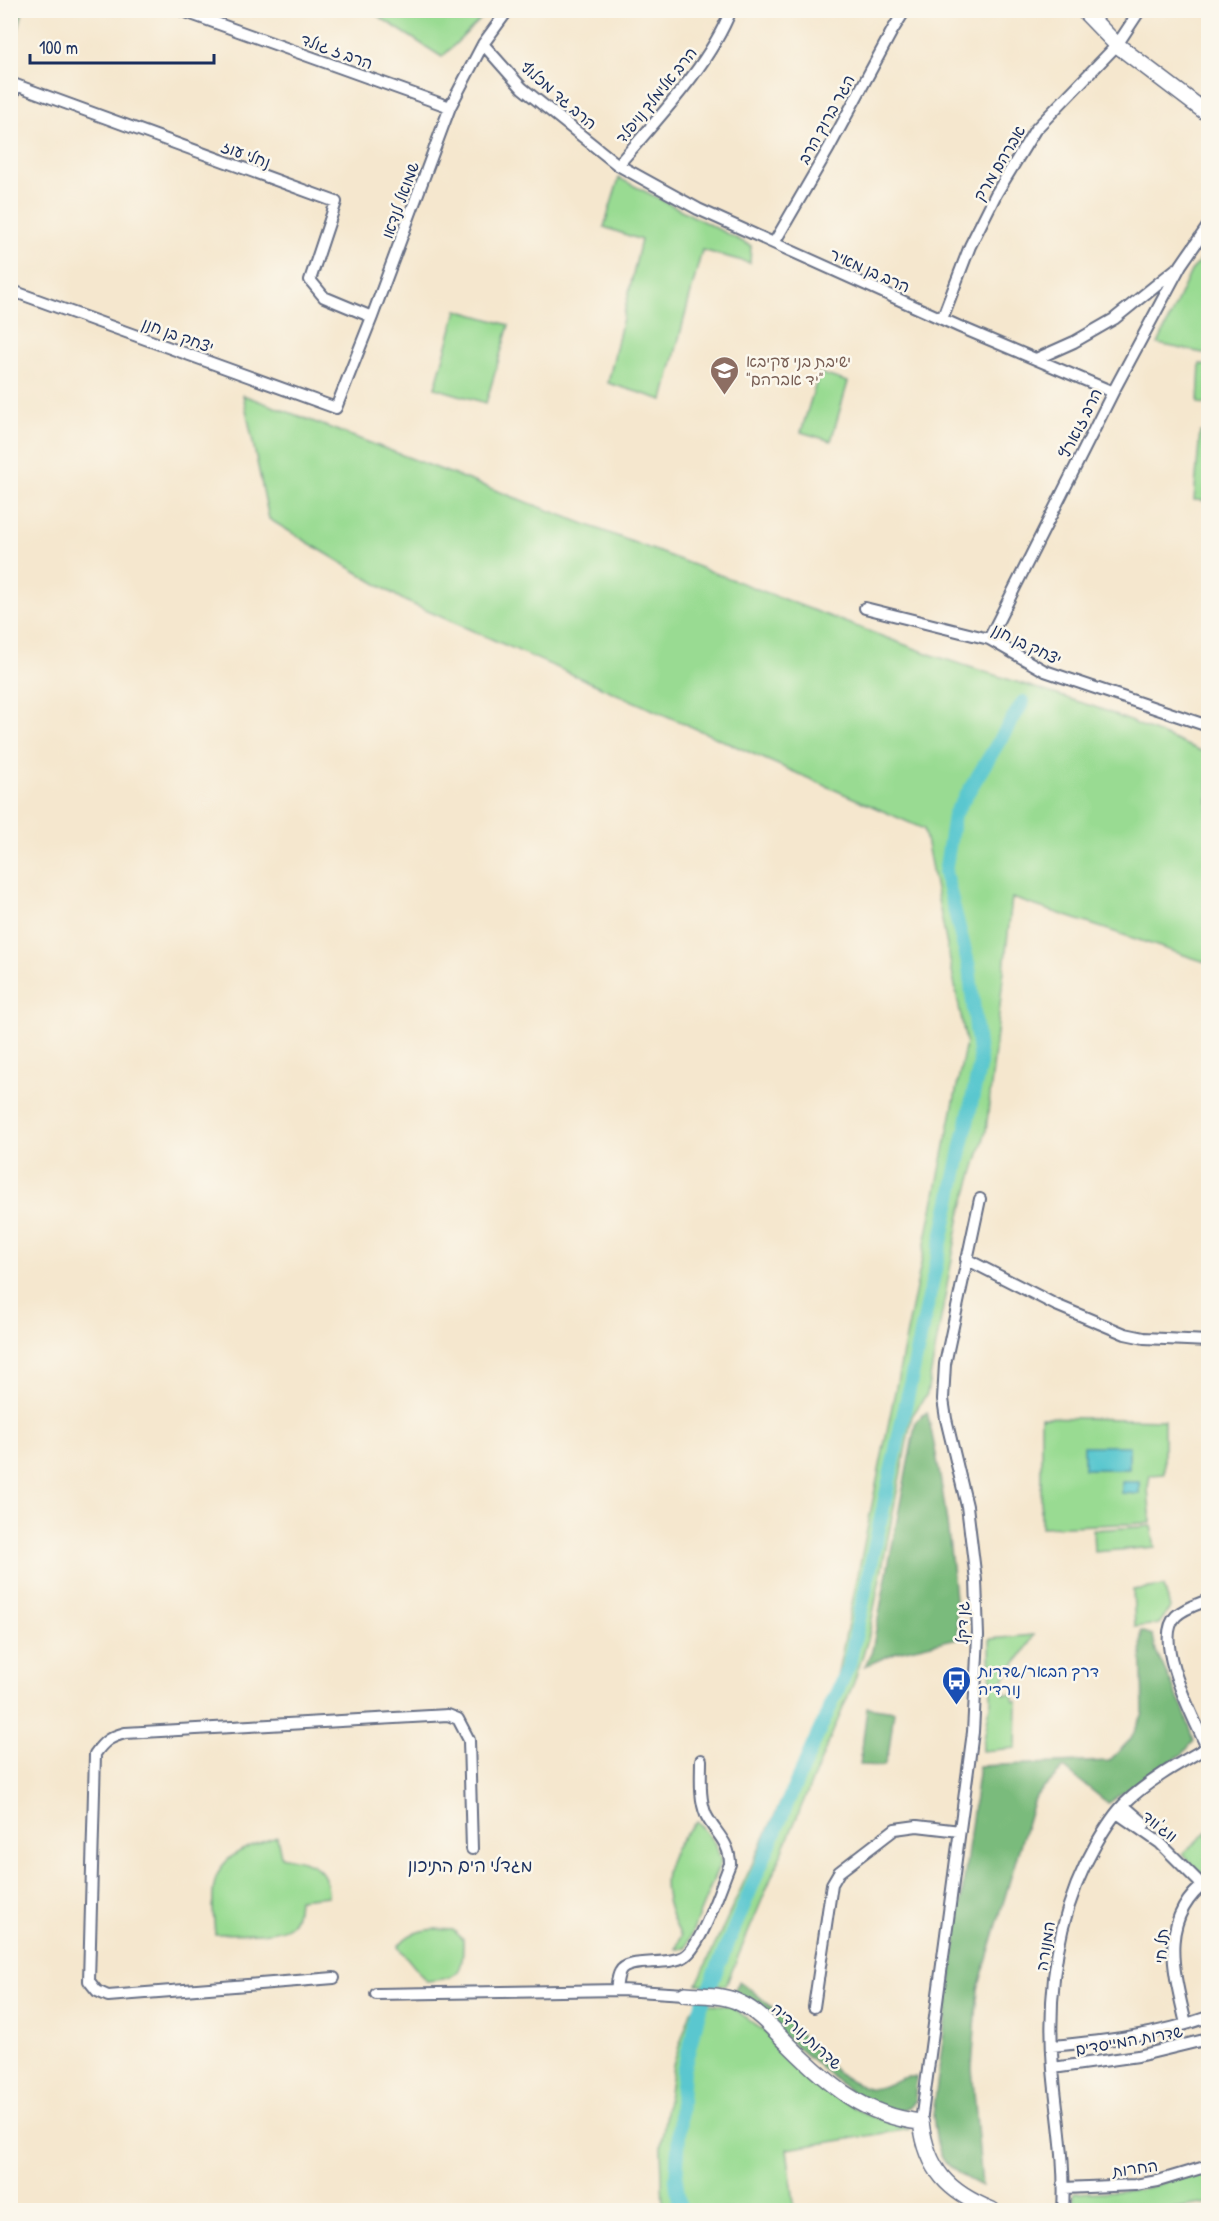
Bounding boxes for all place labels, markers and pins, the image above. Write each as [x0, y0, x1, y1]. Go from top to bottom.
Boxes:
place label: ישיבת בני עקיבא "יד אברהם" [746, 350, 851, 390]
school or university icon: ישיבת בני עקיבא "יד אברהם" [709, 354, 741, 396]
place label: דרך הבאר/שדרות נורדיה [977, 1660, 1099, 1700]
bus stop icon: דרך הבאר/שדרות נורדיה [941, 1664, 973, 1706]

